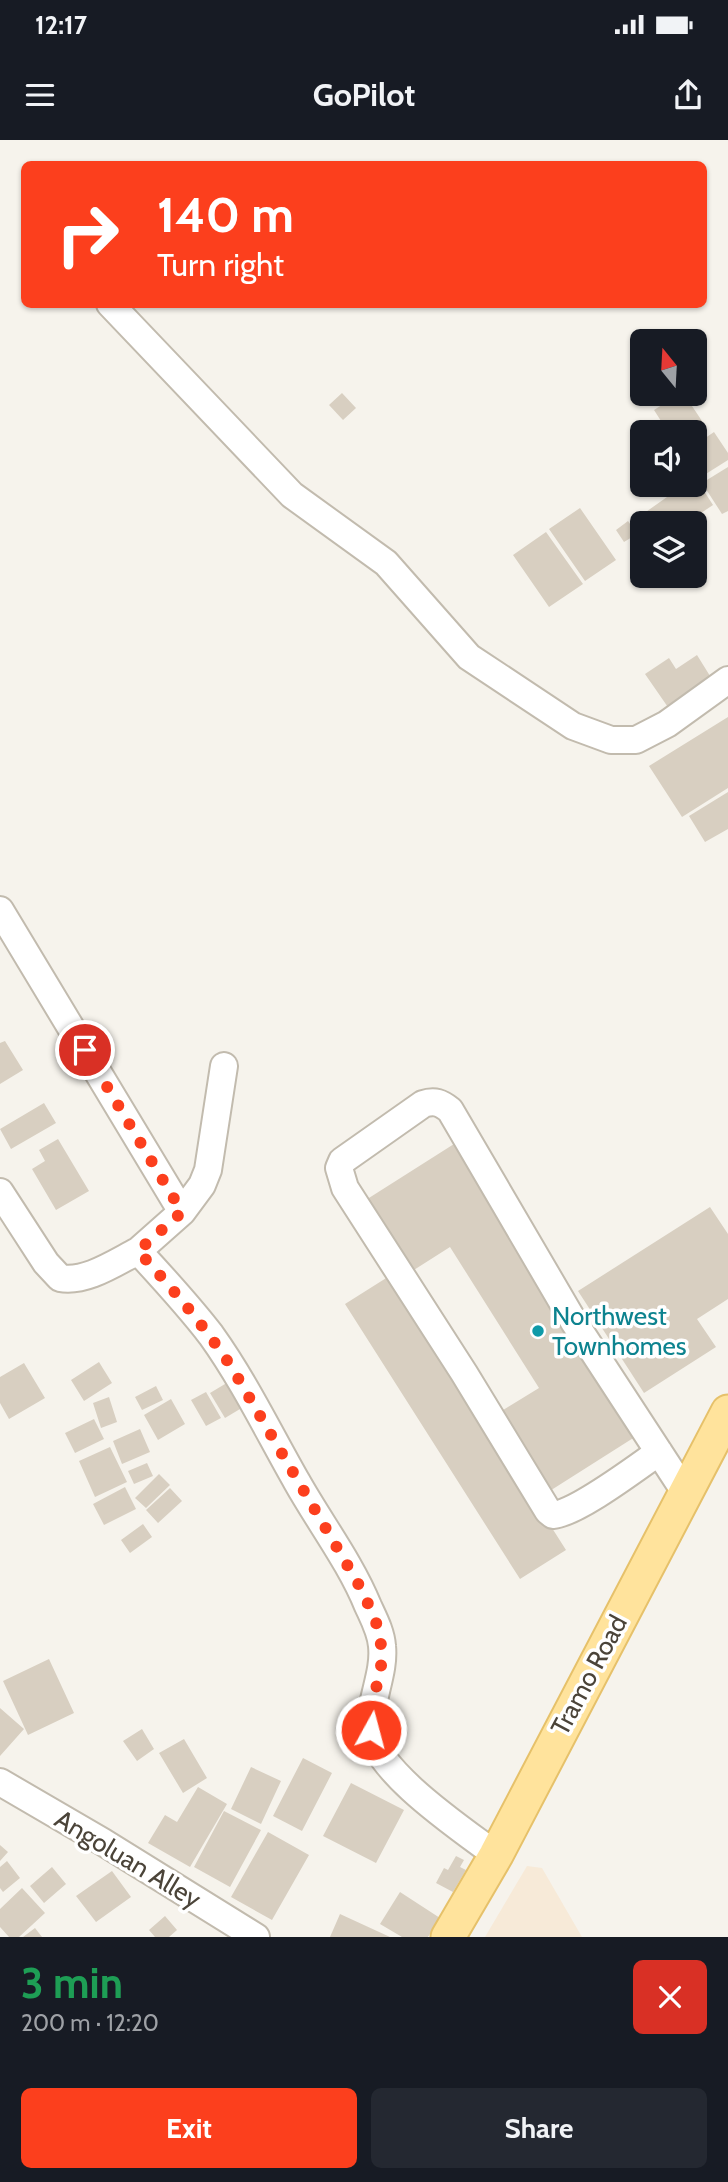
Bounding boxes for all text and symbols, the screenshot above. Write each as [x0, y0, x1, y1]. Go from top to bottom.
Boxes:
text: 12:17 [35, 9, 87, 41]
text: GoPilot [313, 75, 415, 114]
icon: menu [21, 76, 59, 114]
icon: share [669, 76, 707, 114]
text: 140 m [157, 185, 294, 244]
icon: right [42, 189, 133, 280]
text: Turn right [157, 245, 284, 284]
north arrow [630, 329, 707, 406]
map controls [630, 329, 707, 588]
button: sound [630, 420, 707, 497]
button: layers [630, 511, 707, 588]
pin [55, 1020, 115, 1080]
icon: arrive [66, 1031, 104, 1069]
place label: Northwest Townhomes [552, 1300, 687, 1362]
marker: Northwest Townhomes [530, 1323, 546, 1339]
street label: Tramo Road [544, 1609, 634, 1741]
position arrow [334, 1693, 408, 1767]
street label: Angoluan Alley [49, 1803, 207, 1915]
text: 3 min [21, 1957, 123, 2009]
button: close [633, 1960, 707, 2034]
text: 200 m · 12:20 [21, 2009, 159, 2037]
button: Exit [21, 2088, 357, 2168]
button: Share [371, 2088, 707, 2168]

